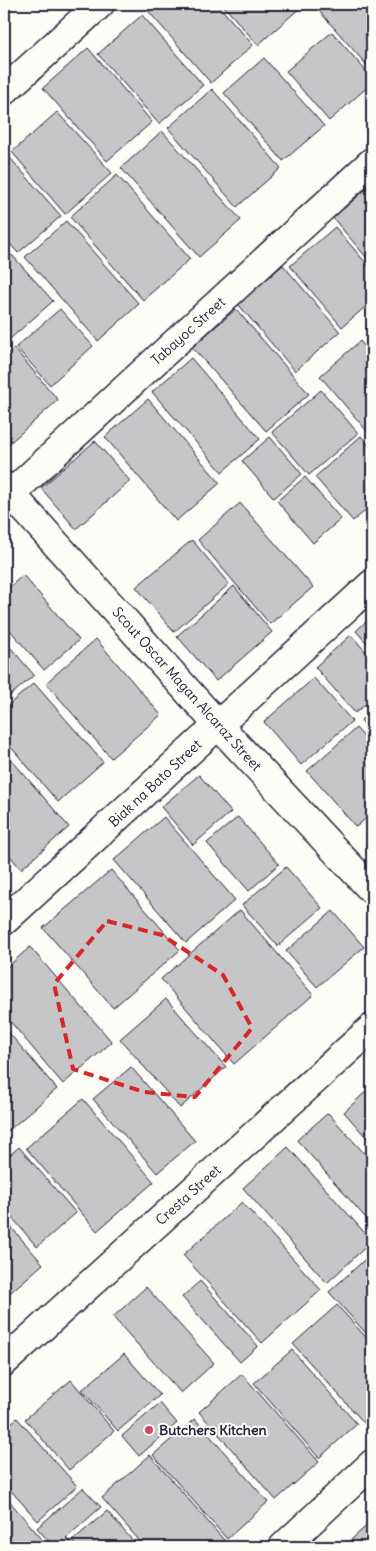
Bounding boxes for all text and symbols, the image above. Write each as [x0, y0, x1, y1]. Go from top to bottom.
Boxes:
street label: Tabayoc Street [147, 293, 229, 369]
street label: Scout Oscar Magan Alcaraz Street [108, 603, 266, 775]
street label: Biak na Bato Street [105, 735, 205, 831]
street label: Cresta Street [152, 1161, 225, 1229]
place label: Butchers Kitchen [159, 1421, 267, 1439]
marker: Butchers Kitchen [143, 1424, 155, 1436]

